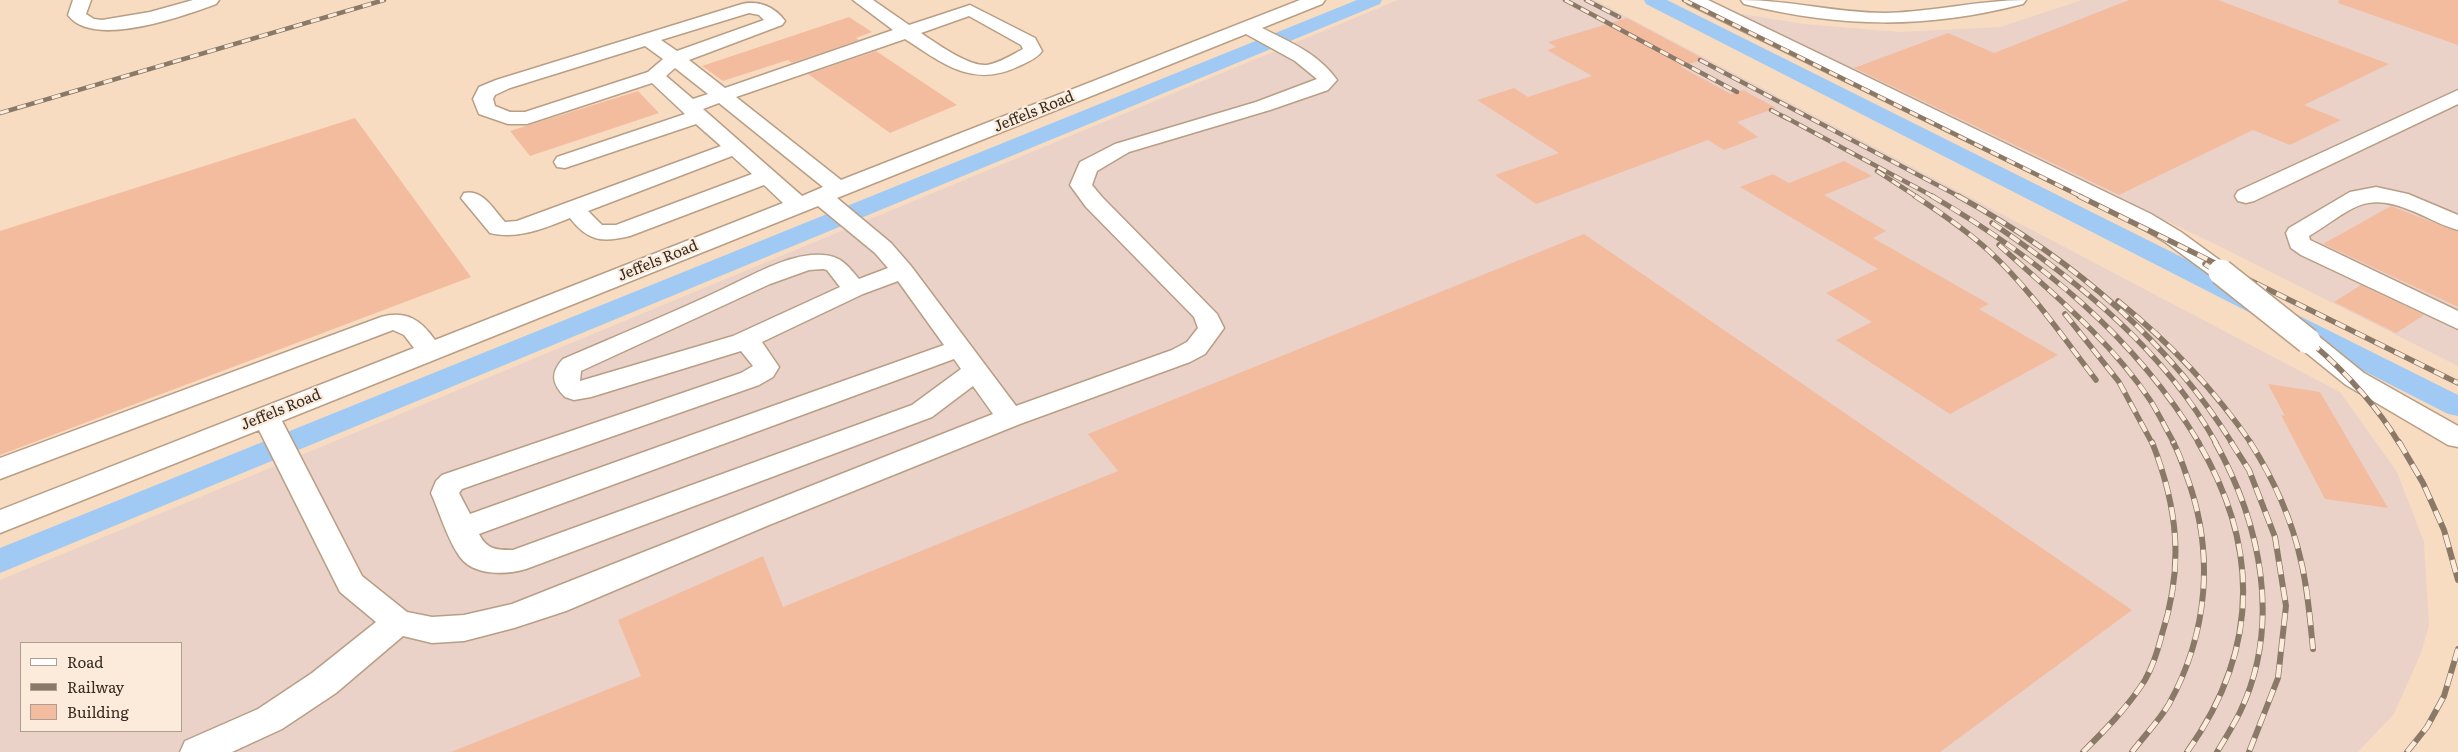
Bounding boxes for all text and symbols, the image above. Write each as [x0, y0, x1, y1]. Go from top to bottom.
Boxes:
street label: Jeffels Road [991, 88, 1077, 136]
street label: Jeffels Road [615, 237, 701, 285]
street label: Jeffels Road [238, 386, 324, 434]
legend [20, 642, 182, 732]
text: Road [67, 650, 103, 673]
text: Railway [67, 675, 124, 698]
text: Building [67, 700, 129, 723]

